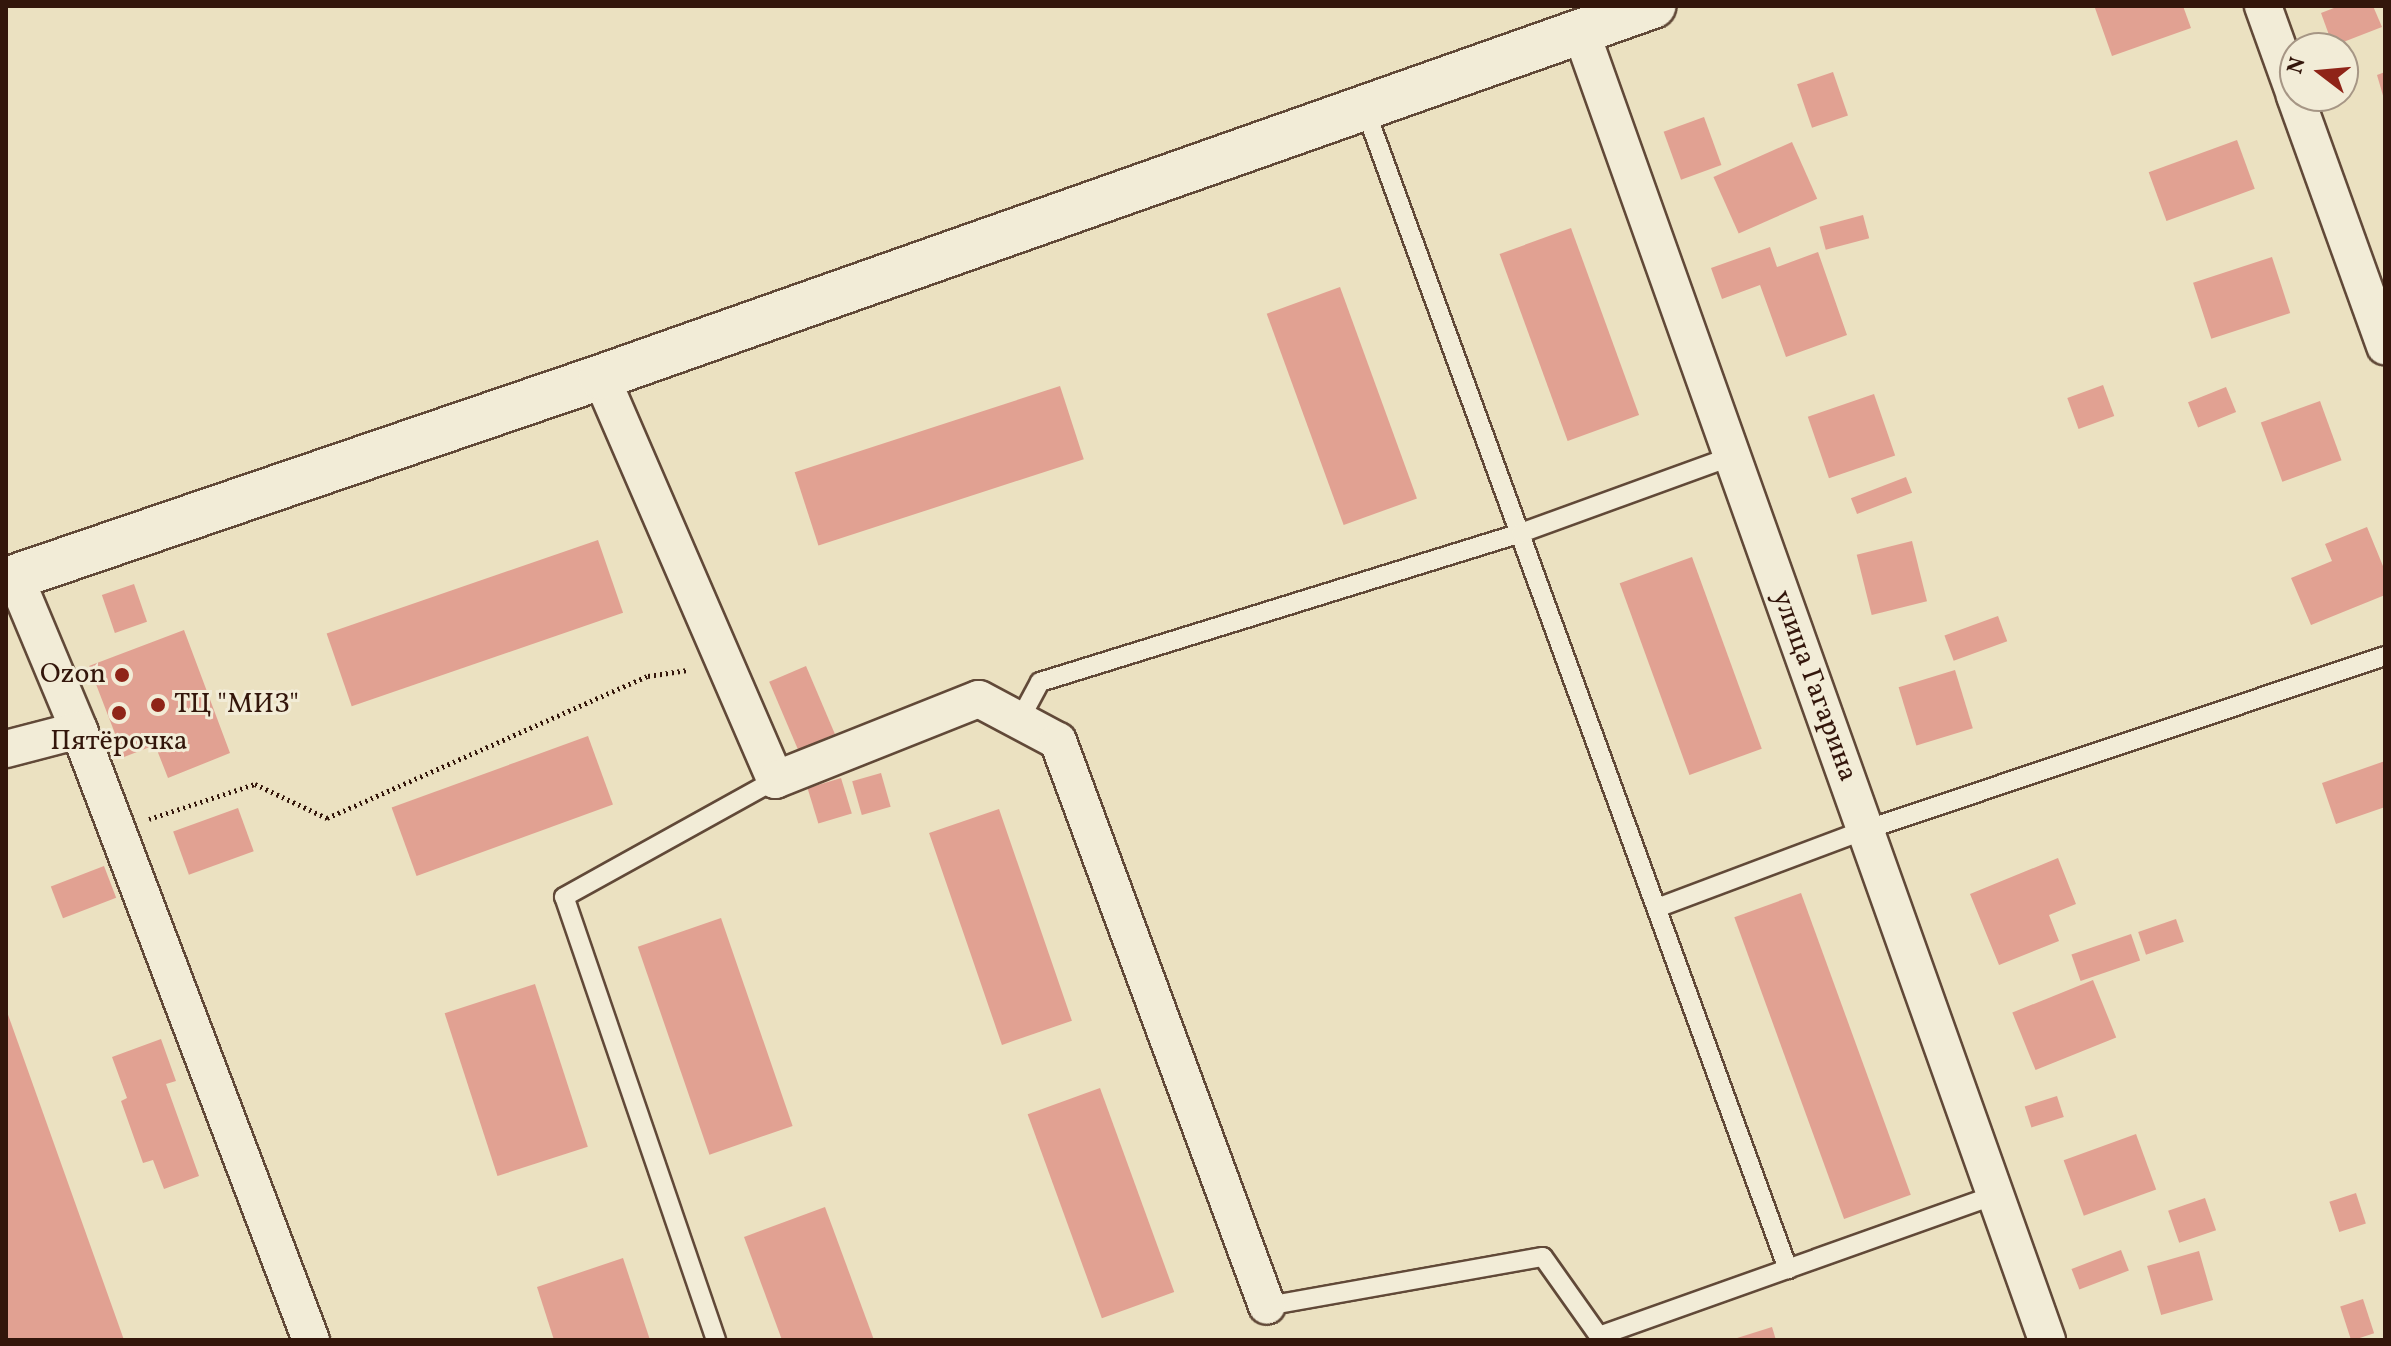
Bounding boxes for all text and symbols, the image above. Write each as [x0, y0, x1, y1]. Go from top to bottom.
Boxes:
north arrow [2279, 32, 2359, 112]
text: N [2280, 54, 2314, 78]
street label: улица Гагарина [1764, 586, 1864, 786]
place label: Ozon [40, 658, 106, 692]
marker: Ozon [113, 666, 131, 684]
place label: ТЦ "МИЗ" [174, 688, 299, 722]
marker: ТЦ "МИЗ" [149, 696, 167, 714]
marker: Пятёрочка [110, 704, 128, 722]
place label: Пятёрочка [50, 725, 188, 759]

